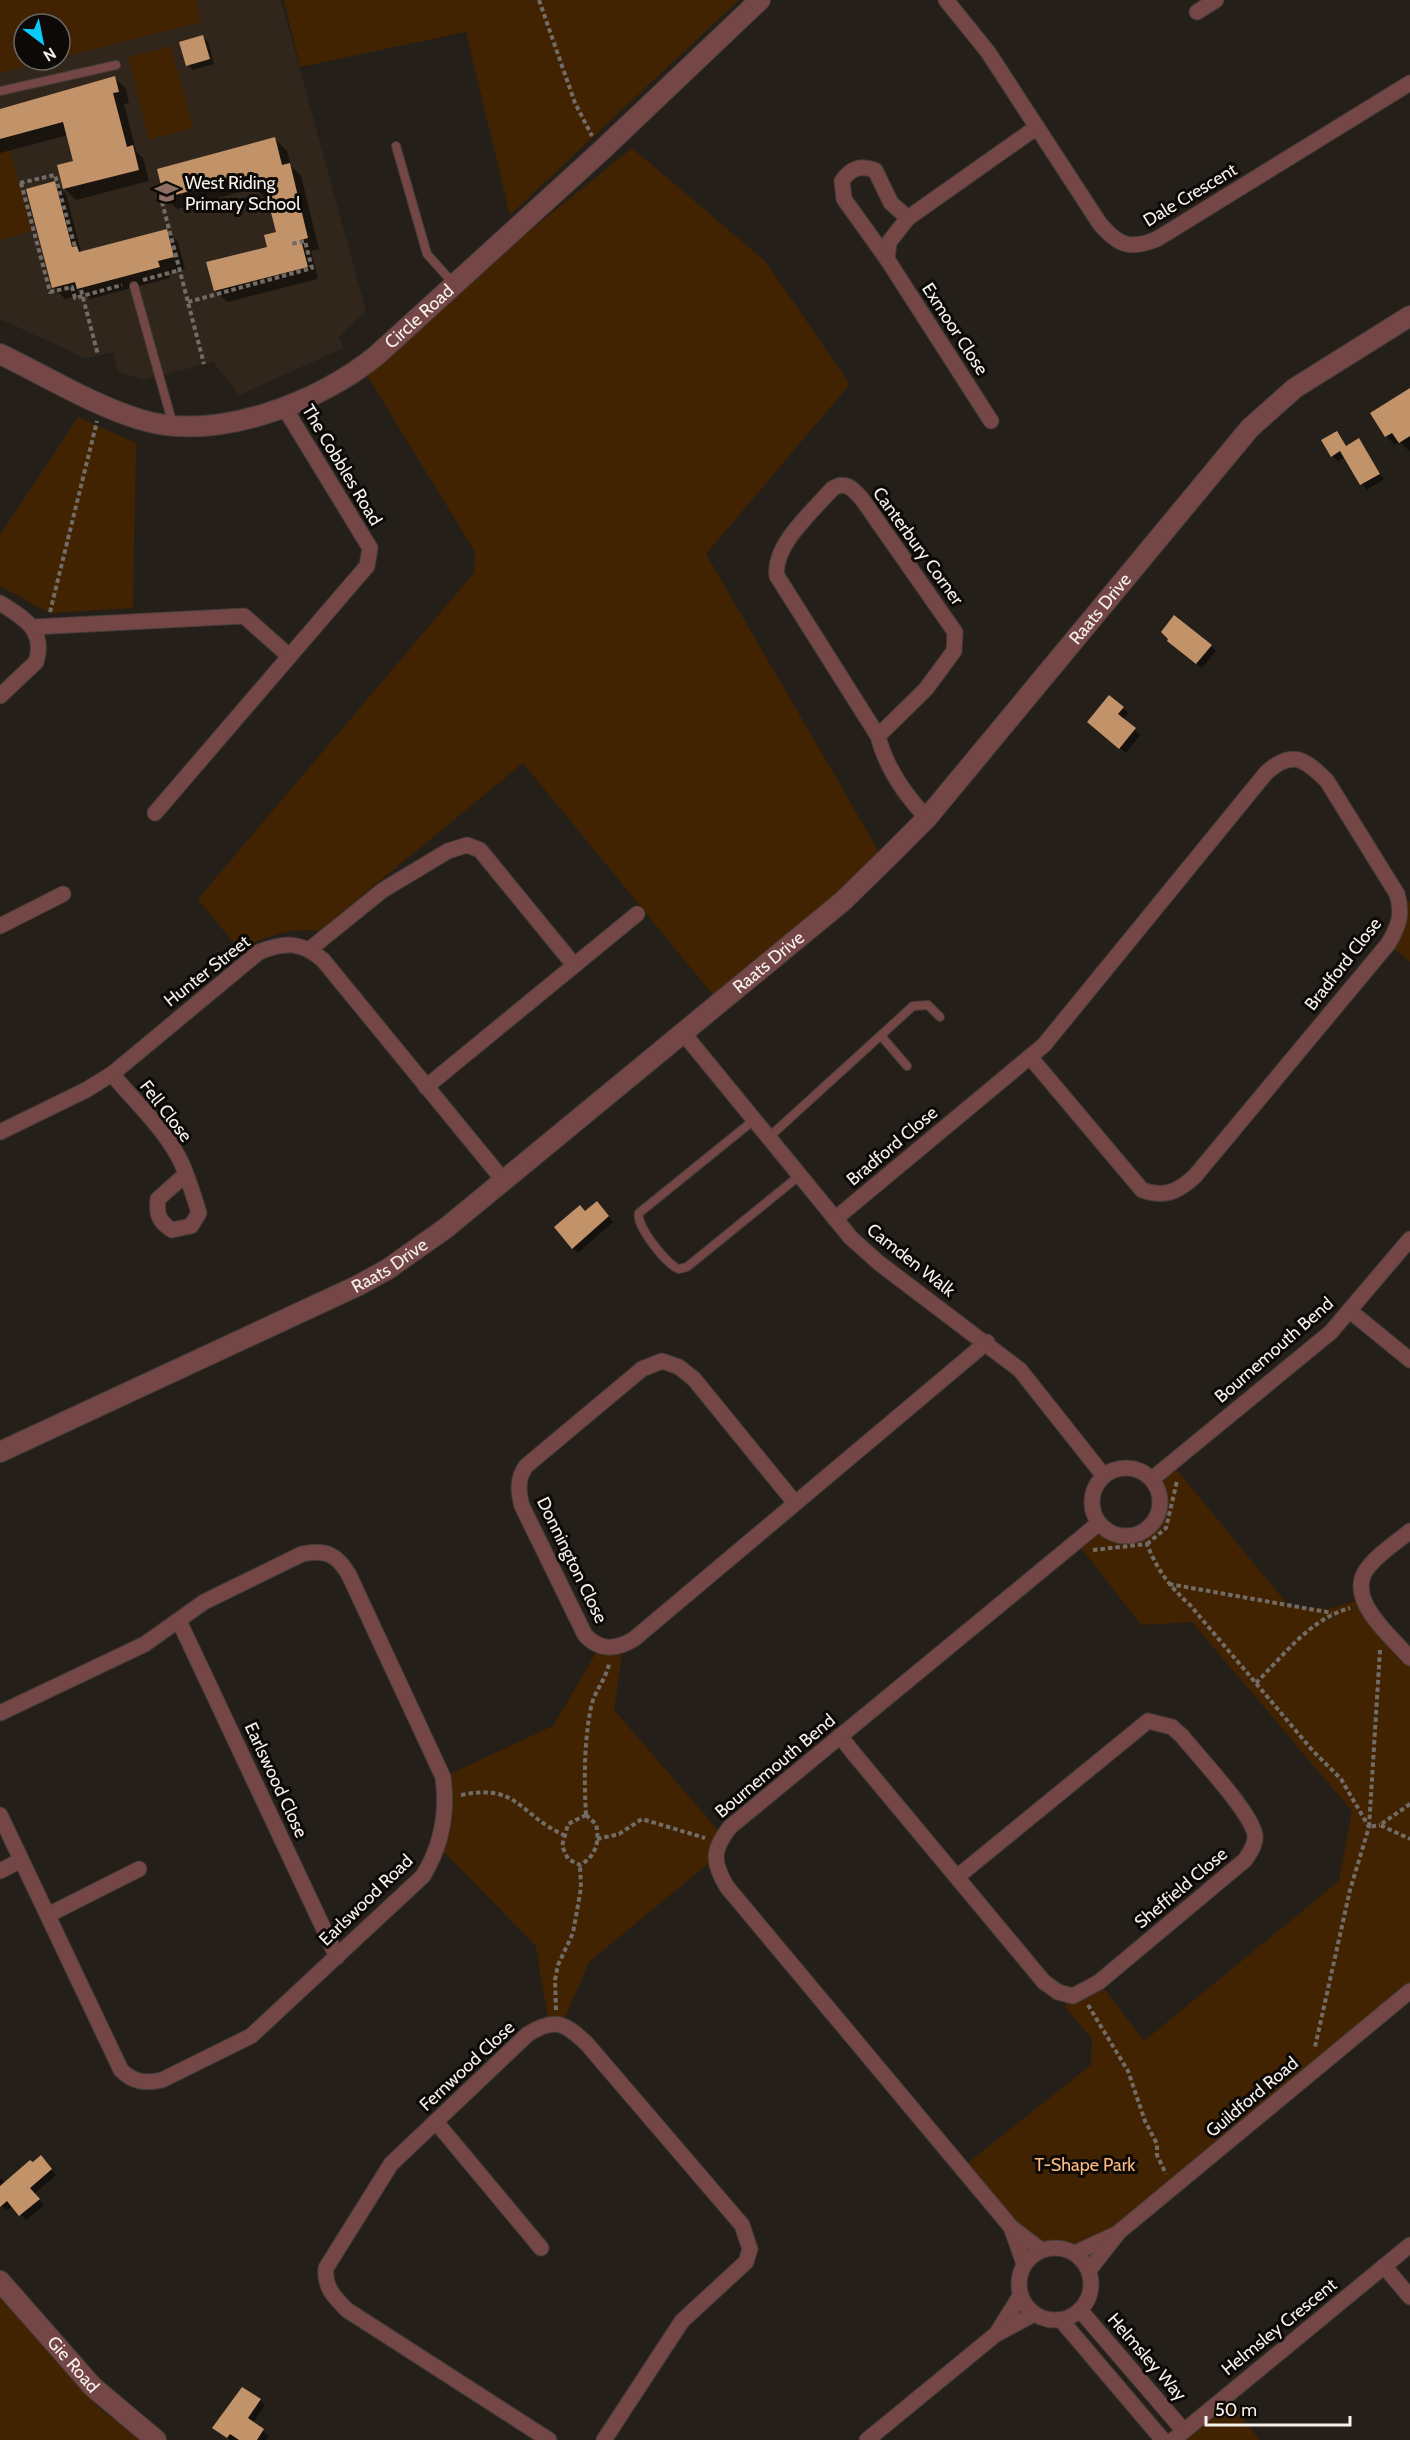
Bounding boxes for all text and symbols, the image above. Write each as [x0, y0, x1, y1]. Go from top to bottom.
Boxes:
north arrow [12, 12, 72, 72]
text: N [40, 43, 60, 65]
street label: Dale Crescent [1139, 158, 1241, 232]
place label: West Riding Primary School [185, 172, 301, 215]
school or university icon: West Riding Primary School [154, 180, 180, 206]
street label: Exmoor Close [917, 279, 993, 379]
street label: Circle Road [380, 280, 458, 354]
street label: The Cobbles Road [297, 401, 387, 529]
street label: Canterbury Corner [868, 483, 968, 609]
street label: Raats Drive [1064, 569, 1136, 649]
street label: Bradford Close [1300, 913, 1386, 1015]
street label: Raats Drive [728, 927, 809, 998]
street label: Hunter Street [160, 931, 254, 1011]
street label: Fell Close [135, 1076, 197, 1146]
street label: Bradford Close [842, 1102, 942, 1190]
street label: Camden Walk [862, 1219, 960, 1302]
street label: Raats Drive [348, 1234, 432, 1298]
street label: Bournemouth Bend [1210, 1292, 1338, 1408]
street label: Donnington Close [532, 1493, 612, 1627]
street label: Bournemouth Bend [710, 1709, 840, 1823]
street label: Earlswood Close [240, 1719, 312, 1841]
street label: Sheffield Close [1130, 1843, 1232, 1933]
street label: Earlswood Road [315, 1850, 417, 1950]
street label: Fernwood Close [415, 2016, 519, 2116]
street label: Guildford Road [1201, 2052, 1303, 2142]
park label: T-Shape Park [1035, 2154, 1136, 2176]
street label: Helmsley Crescent [1217, 2274, 1341, 2380]
street label: Helmsley Way [1103, 2309, 1191, 2405]
street label: Gie Road [42, 2332, 104, 2397]
scale bar [1206, 2389, 1350, 2427]
text: 50 m [1215, 2399, 1257, 2421]

